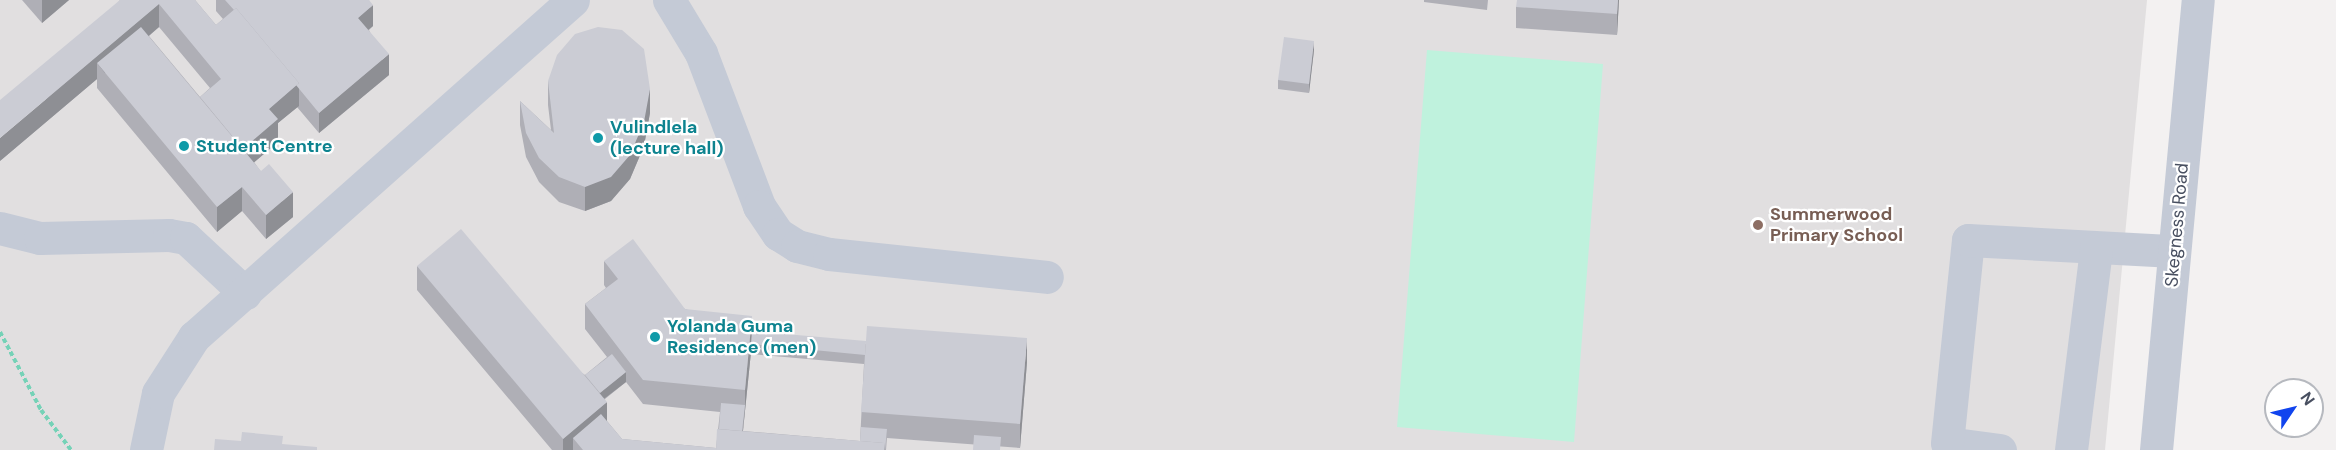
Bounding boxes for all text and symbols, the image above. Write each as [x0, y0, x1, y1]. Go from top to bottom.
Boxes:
place label: Vulindlela (lecture hall) [610, 117, 723, 160]
marker: Vulindlela (lecture hall) [591, 131, 605, 145]
place label: Student Centre [196, 135, 333, 157]
marker: Student Centre [177, 139, 191, 153]
street label: Skegness Road [2161, 162, 2193, 288]
place label: Summerwood Primary School [1770, 204, 1903, 246]
marker: Summerwood Primary School [1751, 218, 1765, 232]
place label: Yolanda Guma Residence (men) [667, 316, 816, 358]
marker: Yolanda Guma Residence (men) [648, 330, 662, 344]
north arrow [2264, 378, 2324, 438]
text: N [2296, 388, 2319, 409]

